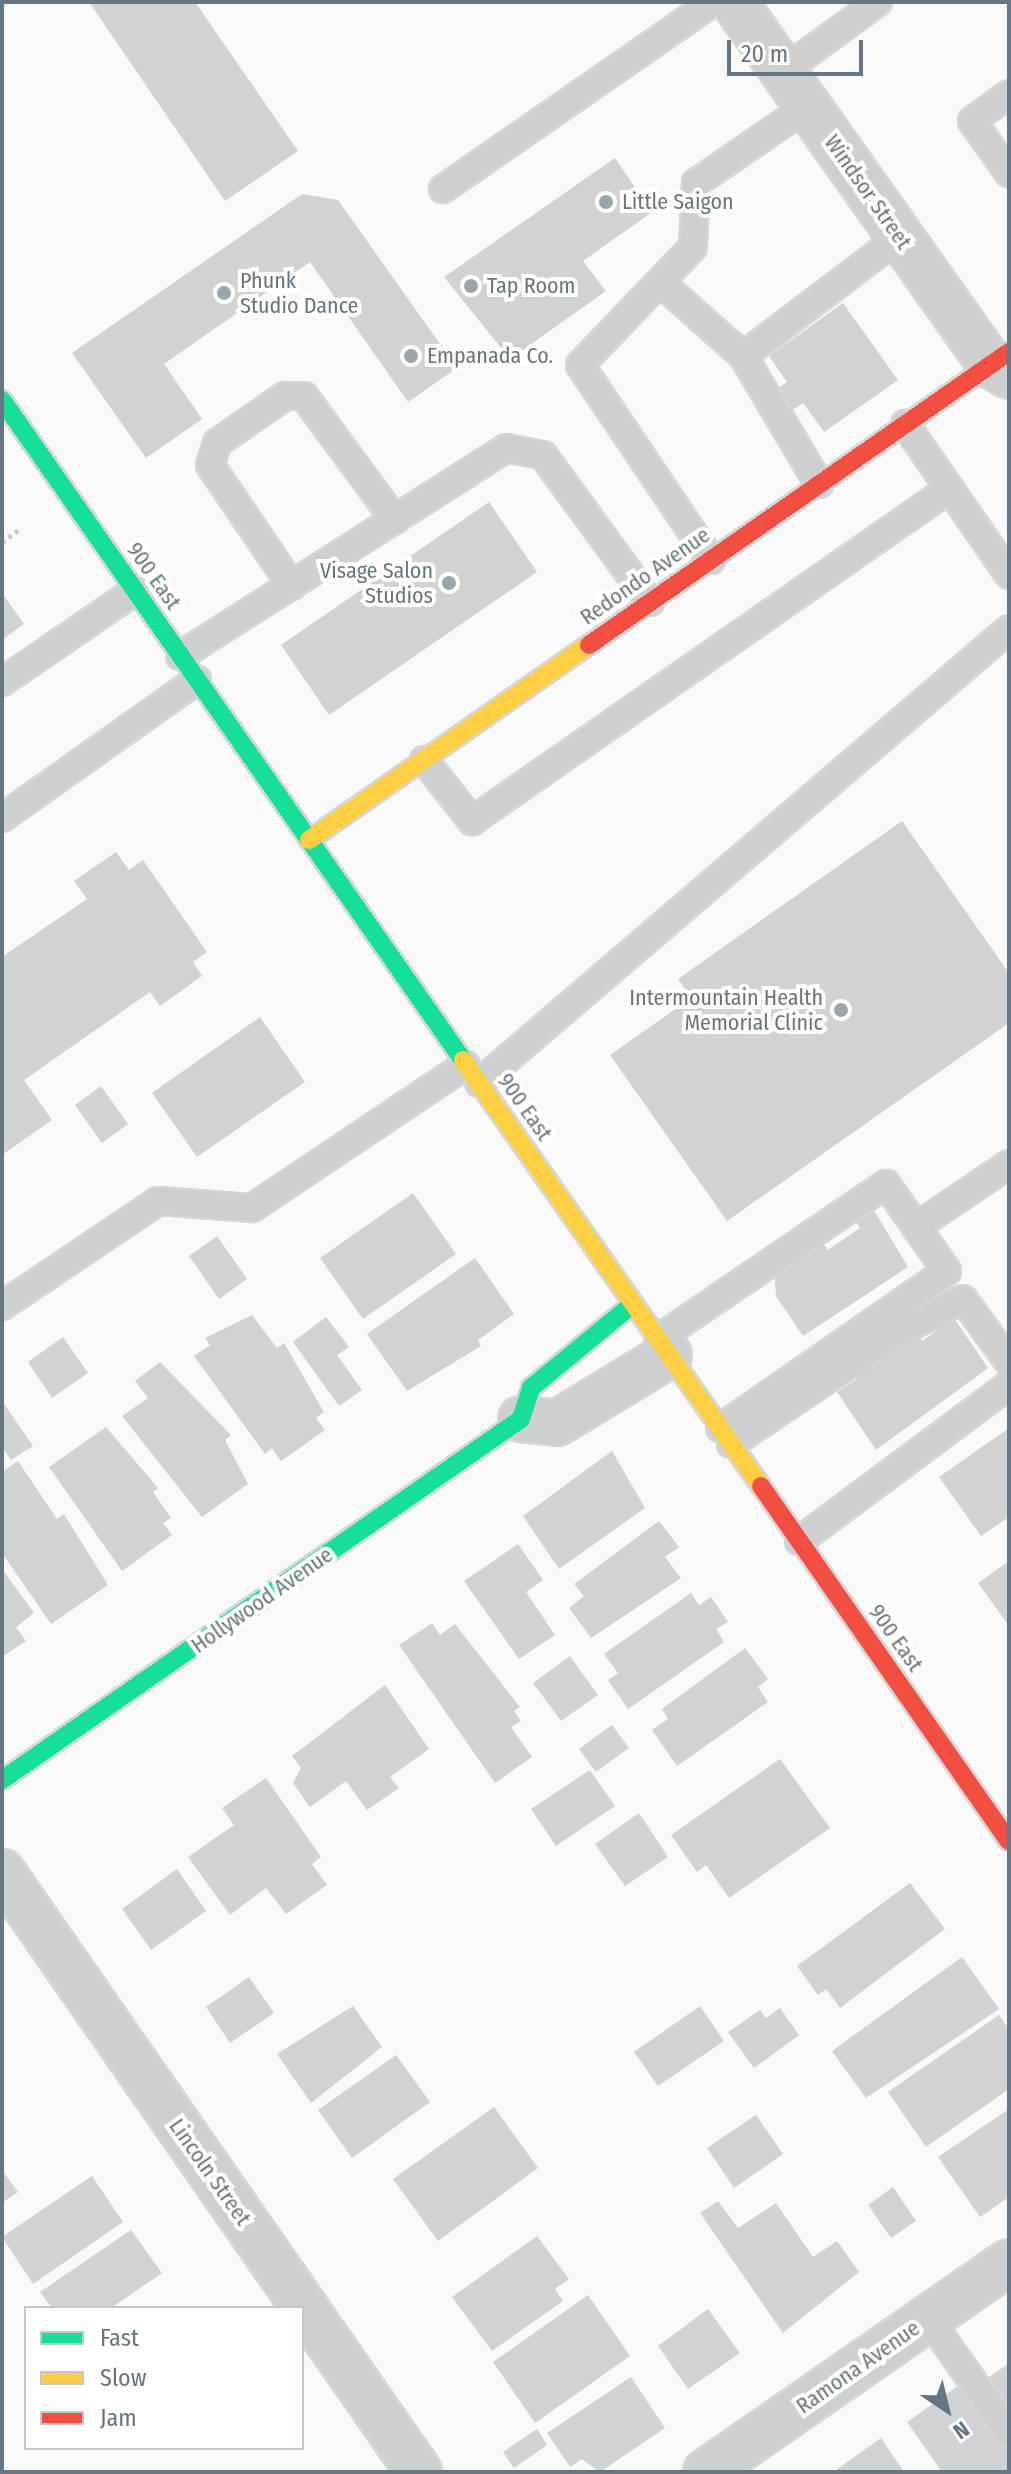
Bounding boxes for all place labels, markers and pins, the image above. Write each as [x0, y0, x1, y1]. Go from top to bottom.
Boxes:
place label: Little Saigon [622, 189, 734, 215]
marker: Little Saigon [597, 193, 615, 211]
place label: Phunk Studio Dance [240, 267, 358, 318]
place label: Tap Room [487, 273, 575, 299]
marker: Tap Room [462, 277, 480, 295]
marker: Phunk Studio Dance [215, 284, 233, 302]
place label: Empanada Co. [427, 343, 553, 369]
marker: Empanada Co. [402, 347, 420, 365]
place label: Visage Salon Studios [320, 557, 433, 608]
marker: Visage Salon Studios [440, 574, 458, 592]
place label: Intermountain Health Memorial Clinic [629, 984, 823, 1036]
marker: Intermountain Health Memorial Clinic [830, 999, 852, 1021]

